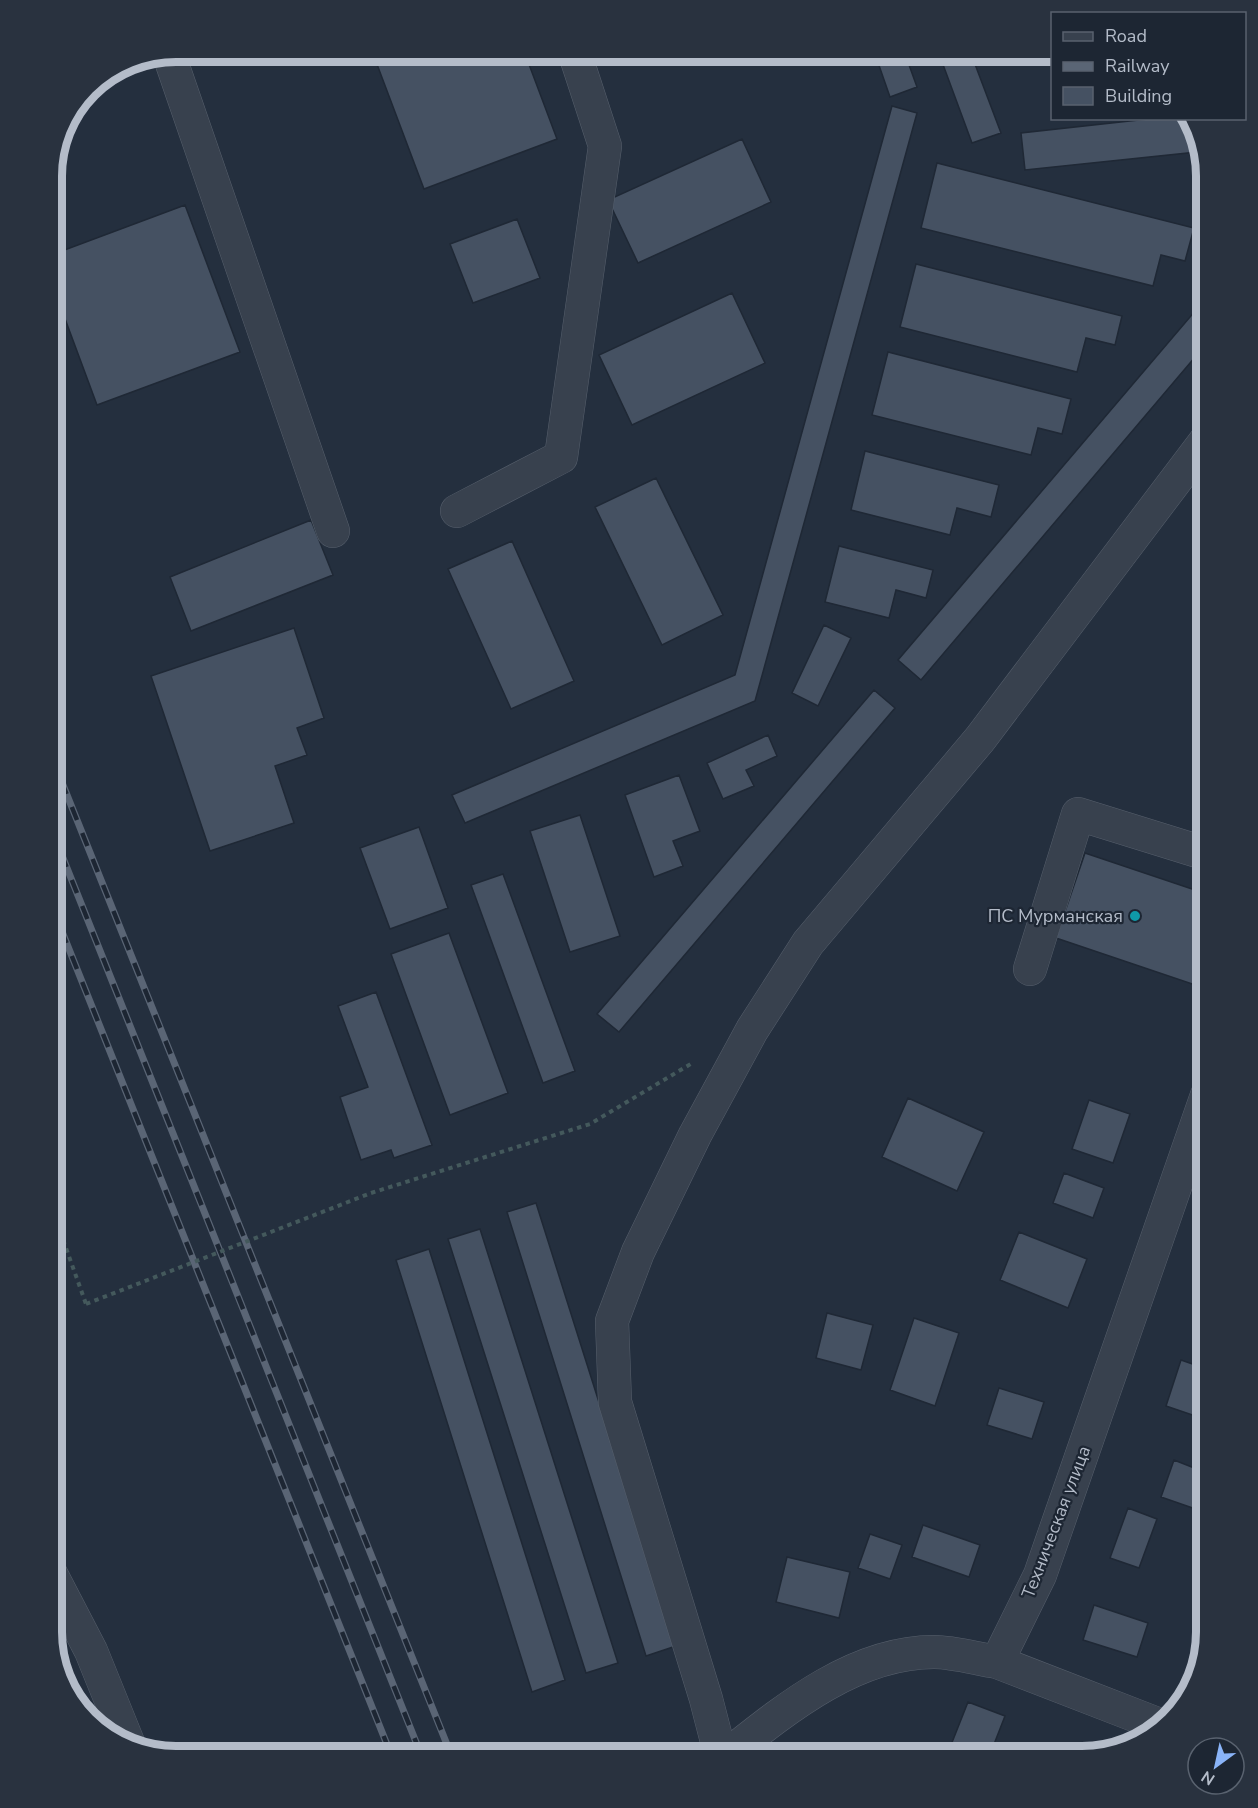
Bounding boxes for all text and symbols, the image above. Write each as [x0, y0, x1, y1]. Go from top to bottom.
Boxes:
legend [1051, 12, 1246, 120]
text: Road [1105, 24, 1147, 48]
text: Railway [1105, 54, 1170, 78]
text: Building [1105, 84, 1172, 108]
place label: ПС Мурманская [988, 904, 1123, 928]
marker: ПС Мурманская [1128, 909, 1142, 923]
street label: Техническая улица [1016, 1442, 1096, 1602]
north arrow [1186, 1736, 1246, 1796]
text: N [1197, 1765, 1219, 1790]

